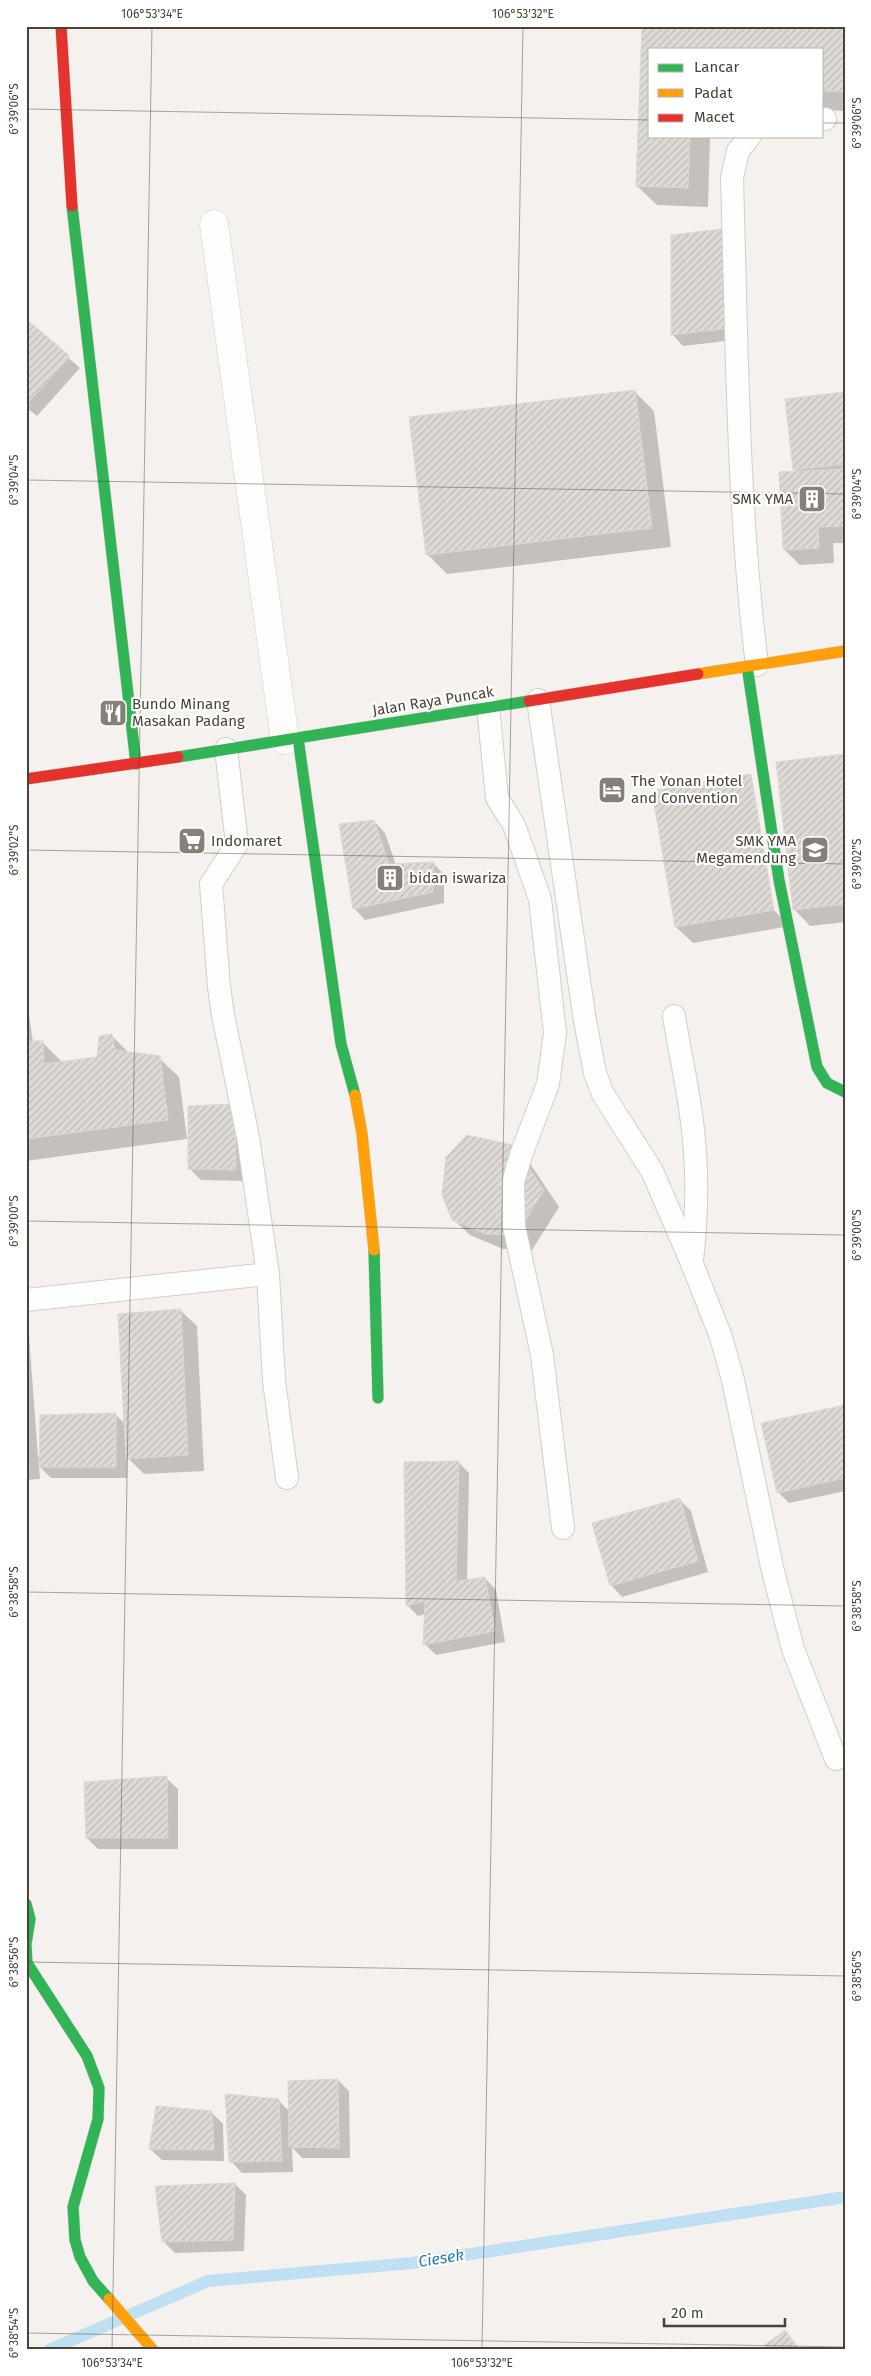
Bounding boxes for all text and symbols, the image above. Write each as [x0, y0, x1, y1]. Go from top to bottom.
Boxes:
text: 106°53'34"E [121, 7, 183, 21]
text: 106°53'32"E [492, 7, 554, 21]
legend [648, 48, 824, 138]
text: Lancar [694, 58, 739, 76]
text: 6°39'06"S [7, 83, 21, 135]
text: Padat [694, 84, 733, 102]
text: 6°39'06"S [850, 97, 864, 149]
text: Macet [694, 108, 735, 126]
text: 6°39'04"S [7, 454, 21, 506]
text: 6°39'04"S [850, 468, 864, 520]
building icon: SMK YMA [797, 484, 827, 514]
place label: SMK YMA [732, 490, 793, 508]
street label: Jalan Raya Puncak [371, 682, 495, 719]
place label: Bundo Minang Masakan Padang [132, 695, 245, 730]
restaurant icon: Bundo Minang Masakan Padang [98, 698, 128, 728]
place label: The Yonan Hotel and Convention [631, 772, 743, 807]
hotel icon: The Yonan Hotel and Convention [597, 775, 627, 805]
text: 6°39'02"S [7, 824, 21, 876]
supermarket icon: Indomaret [177, 826, 207, 856]
place label: Indomaret [211, 832, 282, 850]
place label: SMK YMA Megamendung [696, 832, 796, 867]
school or university icon: SMK YMA Megamendung [800, 835, 830, 865]
text: 6°39'02"S [850, 838, 864, 890]
building icon: bidan iswariza [375, 863, 405, 893]
place label: bidan iswariza [409, 869, 506, 887]
text: 6°39'00"S [7, 1195, 21, 1247]
text: 6°39'00"S [850, 1209, 864, 1261]
text: 6°38'58"S [7, 1566, 21, 1618]
text: 6°38'58"S [850, 1580, 864, 1632]
text: 6°38'56"S [7, 1936, 21, 1988]
text: 6°38'56"S [850, 1950, 864, 2002]
water label: Ciesek [417, 2245, 465, 2271]
scale bar [664, 2296, 785, 2328]
text: 20 m [671, 2304, 704, 2322]
text: 6°38'54"S [7, 2307, 21, 2358]
text: 106°53'34"E [81, 2356, 143, 2370]
text: 106°53'32"E [451, 2356, 513, 2370]

